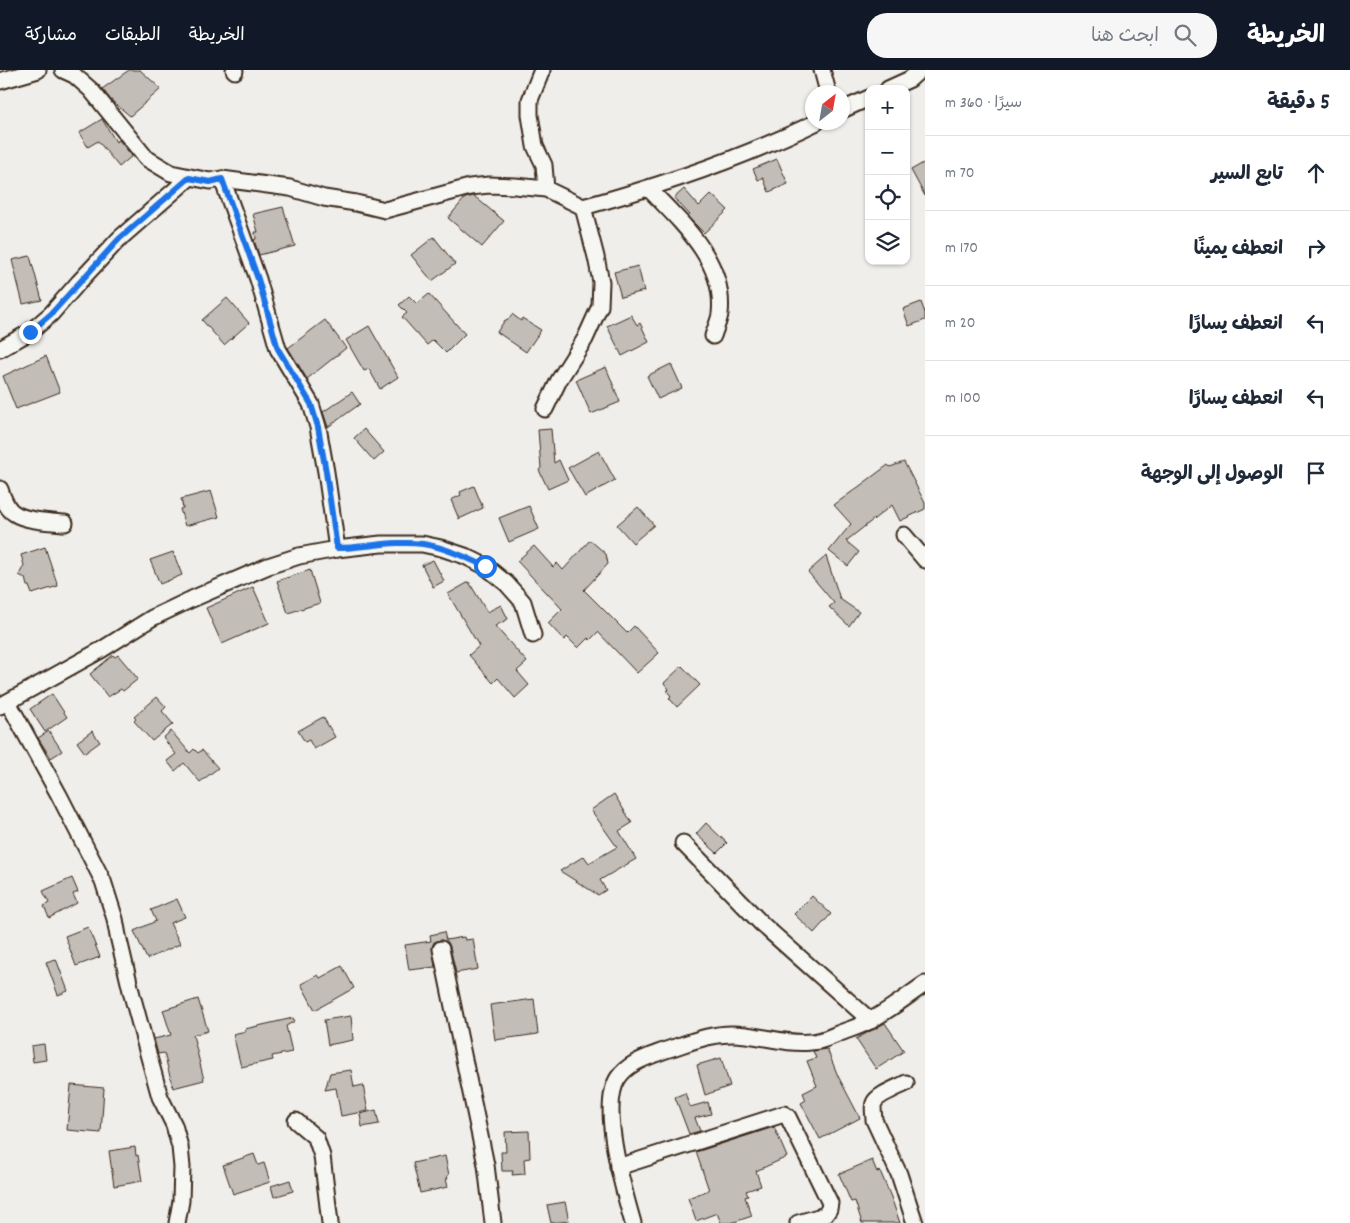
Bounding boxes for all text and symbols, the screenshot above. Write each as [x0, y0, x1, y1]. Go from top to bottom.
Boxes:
search box [867, 13, 1217, 58]
text: الخريطة [1247, 20, 1325, 54]
icon: search [1171, 21, 1199, 49]
text: مشاركة [25, 24, 77, 49]
text: الطبقات [105, 24, 161, 49]
text: الخريطة [189, 24, 245, 49]
text: ابحث هنا [1091, 24, 1159, 51]
north arrow [805, 85, 850, 130]
map controls [865, 85, 910, 265]
button: + [865, 85, 910, 130]
text: 5 دقيقة [1267, 89, 1330, 119]
text: سيرًا · 360 m [945, 92, 1022, 115]
button: − [865, 130, 910, 175]
icon: ahead [1302, 159, 1330, 187]
text: 70 m [945, 162, 975, 185]
text: تابع السير [1211, 162, 1283, 189]
button: locate [865, 175, 910, 220]
button: layers [865, 220, 910, 265]
icon: right [1302, 234, 1330, 262]
text: 170 m [945, 237, 978, 260]
text: انعطف يمينًا [1194, 237, 1283, 264]
icon: left [1302, 309, 1330, 337]
text: 20 m [945, 312, 975, 335]
text: انعطف يسارًا [1189, 312, 1283, 339]
route end [19, 321, 42, 344]
icon: left [1302, 384, 1330, 412]
text: 100 m [945, 387, 981, 410]
text: انعطف يسارًا [1189, 387, 1283, 414]
icon: arrive [1302, 459, 1330, 487]
text: الوصول إلى الوجهة [1141, 462, 1283, 489]
route start [474, 555, 497, 578]

